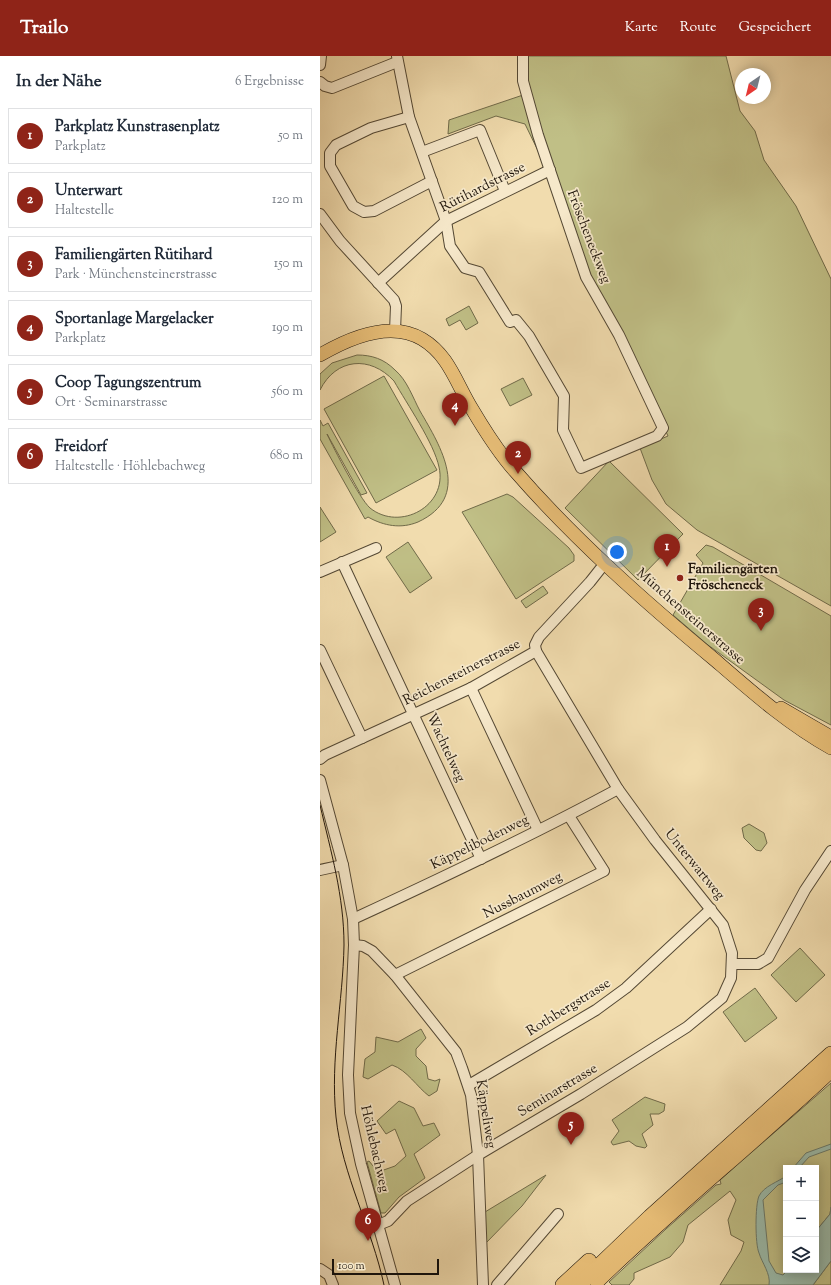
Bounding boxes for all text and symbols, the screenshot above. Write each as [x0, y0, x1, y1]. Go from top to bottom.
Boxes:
text: Trailo [20, 15, 68, 42]
text: Karte [625, 18, 658, 38]
text: Route [680, 18, 716, 38]
text: Gespeichert [738, 18, 811, 38]
north arrow [735, 68, 771, 104]
text: In der Nähe [16, 70, 102, 94]
text: 6 Ergebnisse [235, 73, 304, 91]
text: Parkplatz Kunstrasenplatz [55, 117, 220, 138]
text: 1 [28, 127, 32, 145]
text: 50 m [278, 127, 303, 145]
text: Parkplatz [55, 138, 106, 156]
street label: Rütihardstrasse [437, 158, 529, 218]
text: Unterwart [55, 181, 122, 202]
street label: Fröscheneckweg [561, 187, 615, 287]
text: 2 [27, 191, 33, 209]
text: 120 m [272, 191, 303, 209]
text: Haltestelle [55, 202, 114, 220]
text: Familiengärten Rütihard [55, 245, 213, 266]
text: 3 [27, 255, 33, 273]
text: 150 m [274, 255, 303, 273]
text: Park · Münchensteinerstrasse [55, 266, 217, 284]
text: Sportanlage Margelacker [55, 309, 214, 330]
text: 4 [27, 319, 33, 337]
text: 190 m [272, 319, 303, 337]
text: Parkplatz [55, 330, 106, 348]
text: Coop Tagungszentrum [55, 373, 201, 394]
text: 5 [28, 383, 32, 401]
text: 560 m [272, 383, 303, 401]
pin: 4 [442, 393, 468, 426]
text: Ort · Seminarstrasse [55, 394, 168, 412]
text: Freidorf [55, 437, 107, 458]
pin: 2 [505, 441, 531, 474]
text: 6 [27, 447, 33, 465]
text: 680 m [270, 447, 303, 465]
text: Haltestelle · Höhlebachweg [55, 458, 205, 476]
pin: 1 [654, 534, 680, 567]
your location [607, 542, 627, 562]
place label: Familiengärten Fröscheneck [688, 560, 779, 596]
street label: Münchensteinerstrasse [631, 564, 749, 670]
marker: Familiengärten Fröscheneck [675, 573, 685, 583]
pin: 3 [748, 598, 774, 631]
street label: Reichensteinerstrasse [400, 635, 524, 711]
street label: Wachtelweg [420, 710, 470, 786]
street label: Käppelibodenweg [428, 810, 533, 875]
street label: Unterwartweg [659, 825, 729, 905]
street label: Nussbaumweg [480, 867, 566, 925]
street label: Rothbergstrasse [523, 974, 615, 1042]
street label: Seminarstrasse [514, 1059, 602, 1123]
street label: Käppeliweg [470, 1078, 500, 1150]
street label: Höhlebachweg [354, 1104, 394, 1195]
pin: 5 [558, 1112, 584, 1145]
map controls [783, 1165, 819, 1273]
button: + [783, 1165, 819, 1201]
button: − [783, 1201, 819, 1237]
pin: 6 [355, 1208, 381, 1241]
button: layers [783, 1237, 819, 1273]
scale bar [332, 1257, 439, 1276]
text: 100 m [338, 1258, 365, 1274]

